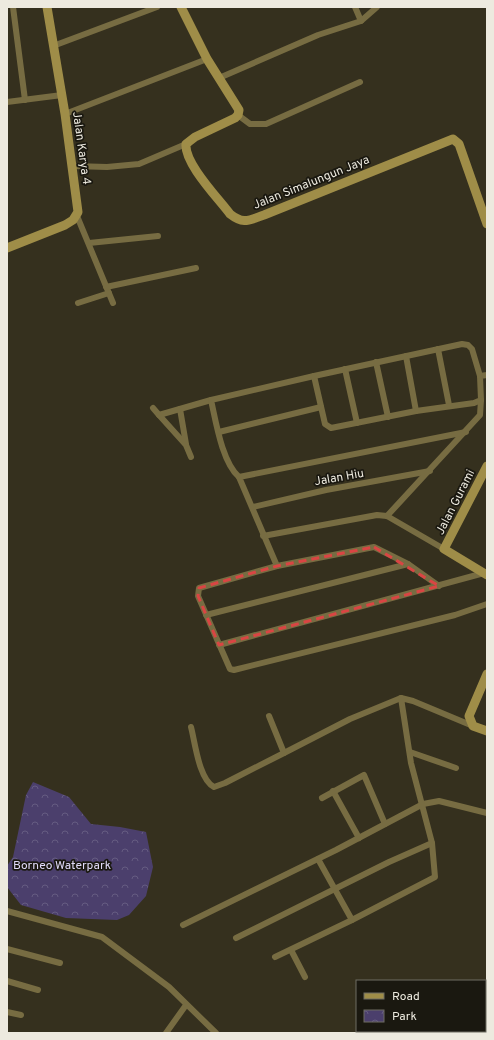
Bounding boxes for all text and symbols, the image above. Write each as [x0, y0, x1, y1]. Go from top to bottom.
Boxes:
street label: Jalan Karya 4 [68, 111, 94, 186]
street label: Jalan Simalungun Jaya [251, 152, 372, 214]
street label: Jalan Hiu [313, 466, 365, 490]
street label: Jalan Gurami [433, 467, 479, 538]
park label: Borneo Waterpark [13, 858, 111, 874]
legend [356, 980, 486, 1032]
text: Road [392, 989, 420, 1005]
text: Park [392, 1009, 417, 1025]

